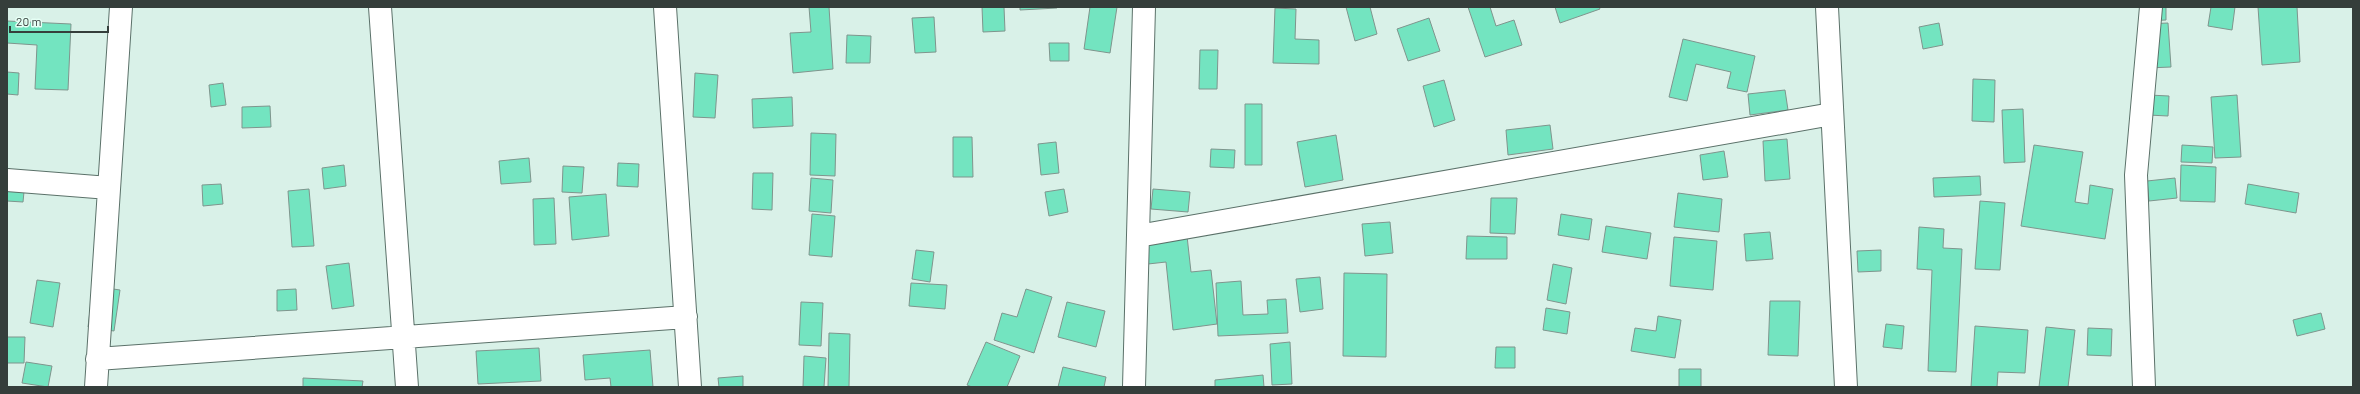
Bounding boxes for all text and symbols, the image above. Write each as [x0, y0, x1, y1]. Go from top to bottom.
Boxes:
scale bar [10, 8, 108, 34]
text: 20 m [16, 14, 42, 28]

